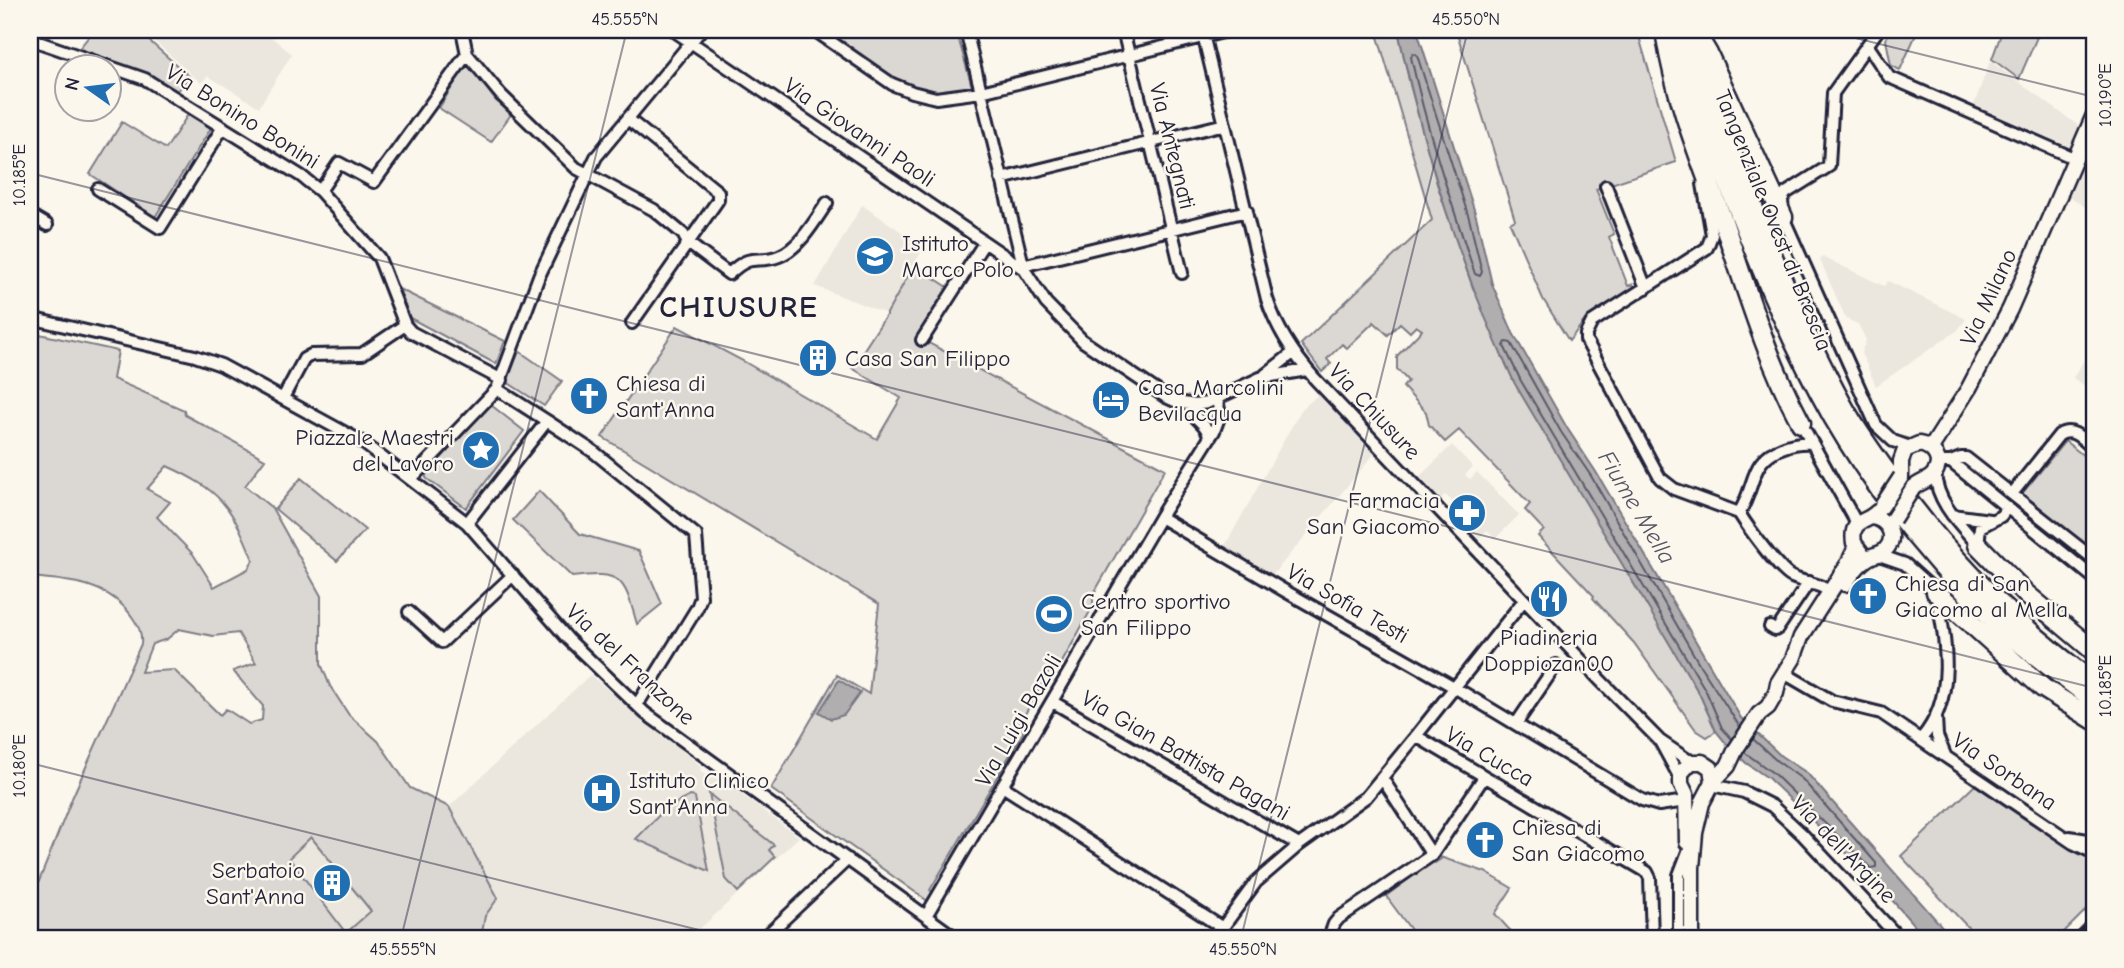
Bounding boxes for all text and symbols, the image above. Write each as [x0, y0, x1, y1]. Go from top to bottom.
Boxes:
text: 45.555°N [592, 9, 658, 30]
text: 45.550°N [1432, 9, 1500, 30]
north arrow [52, 52, 122, 122]
street label: Via Bonino Bonini [161, 58, 325, 175]
text: 10.190°E [2095, 63, 2116, 127]
street label: Via Giovanni Paoli [779, 72, 940, 193]
text: N [60, 75, 85, 93]
street label: Via Antegnati [1144, 80, 1201, 212]
street label: Tangenziale Ovest di Brescia [1709, 86, 1838, 354]
text: 10.185°E [9, 144, 30, 206]
place label: Istituto Marco Polo [902, 230, 1014, 283]
school or university icon: Istituto Marco Polo [854, 235, 896, 277]
street label: Via Milano [1954, 245, 2023, 350]
district label: CHIUSURE [659, 290, 819, 325]
building icon: Casa San Filippo [797, 337, 839, 379]
place label: Casa San Filippo [845, 345, 1010, 372]
street label: Via Chiusure [1323, 357, 1426, 465]
place label: Chiesa di Sant'Anna [616, 370, 715, 423]
place label: Casa Marcolini Bevilacqua [1138, 374, 1284, 427]
church icon: Chiesa di Sant'Anna [568, 375, 610, 417]
hotel icon: Casa Marcolini Bevilacqua [1090, 379, 1132, 421]
place label: Piazzale Maestri del Lavoro [295, 424, 454, 477]
place icon: Piazzale Maestri del Lavoro [460, 429, 502, 471]
water label: Fiume Mella [1592, 445, 1682, 569]
place label: Farmacia San Giacomo [1307, 487, 1440, 540]
pharmacy icon: Farmacia San Giacomo [1446, 492, 1488, 534]
street label: Via Sofia Testi [1282, 558, 1413, 649]
place label: Chiesa di San Giacomo al Mella [1895, 570, 2068, 623]
church icon: Chiesa di San Giacomo al Mella [1847, 575, 1889, 617]
restaurant icon: Piadineria Doppiozan00 [1528, 578, 1570, 620]
place label: Centro sportivo San Filippo [1081, 588, 1231, 641]
sports icon: Centro sportivo San Filippo [1033, 593, 1075, 635]
street label: Via del Franzone [561, 598, 701, 731]
place label: Piadineria Doppiozan00 [1484, 624, 1614, 677]
street label: Via Luigi Bazoli [970, 649, 1067, 791]
text: 10.185°E [2095, 655, 2116, 717]
street label: Via Gian Battista Pagani [1077, 685, 1295, 826]
street label: Via Cucca [1441, 720, 1539, 792]
street label: Via Sorbana [1947, 727, 2062, 816]
text: 10.180°E [9, 734, 30, 798]
place label: Istituto Clinico Sant'Anna [629, 767, 769, 820]
hospital icon: Istituto Clinico Sant'Anna [581, 772, 623, 814]
street label: Via dell'Argine [1786, 790, 1902, 909]
place label: Chiesa di San Giacomo [1512, 814, 1645, 867]
church icon: Chiesa di San Giacomo [1464, 819, 1506, 861]
place label: Serbatoio Sant'Anna [206, 857, 305, 910]
building icon: Serbatoio Sant'Anna [311, 862, 353, 904]
text: 45.555°N [370, 939, 436, 960]
text: 45.550°N [1209, 939, 1277, 960]

